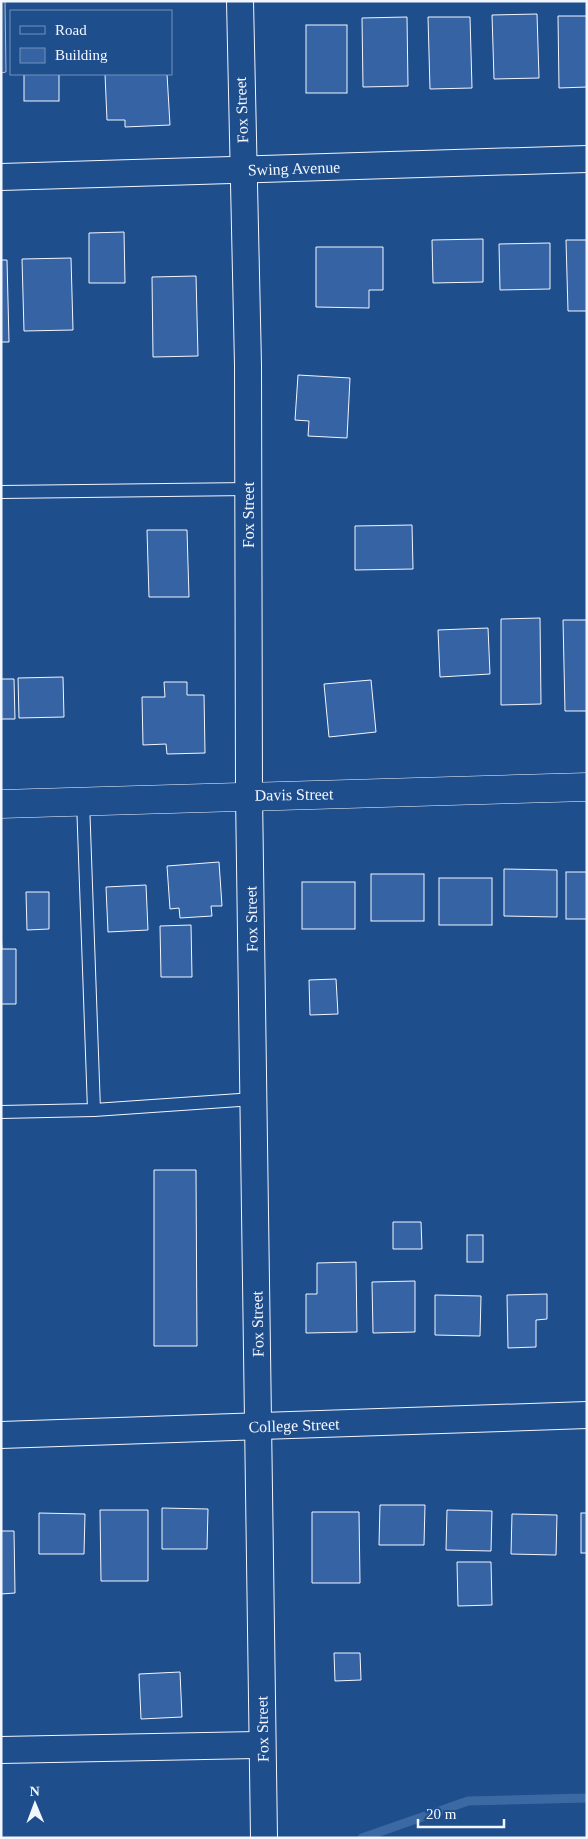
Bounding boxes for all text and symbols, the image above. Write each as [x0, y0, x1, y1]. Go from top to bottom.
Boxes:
legend [10, 10, 172, 75]
text: Road [55, 22, 87, 38]
text: Building [55, 47, 108, 63]
street label: Fox Street [232, 76, 251, 143]
street label: Swing Avenue [247, 158, 341, 180]
street label: Fox Street [240, 481, 257, 548]
street label: Davis Street [255, 785, 334, 804]
street label: Fox Street [242, 885, 261, 952]
street label: Fox Street [248, 1290, 267, 1357]
street label: College Street [248, 1415, 340, 1437]
street label: Fox Street [253, 1695, 272, 1762]
north arrow [10, 1779, 60, 1829]
text: N [30, 1784, 40, 1799]
scale bar [418, 1796, 504, 1828]
text: 20 m [426, 1806, 457, 1822]

